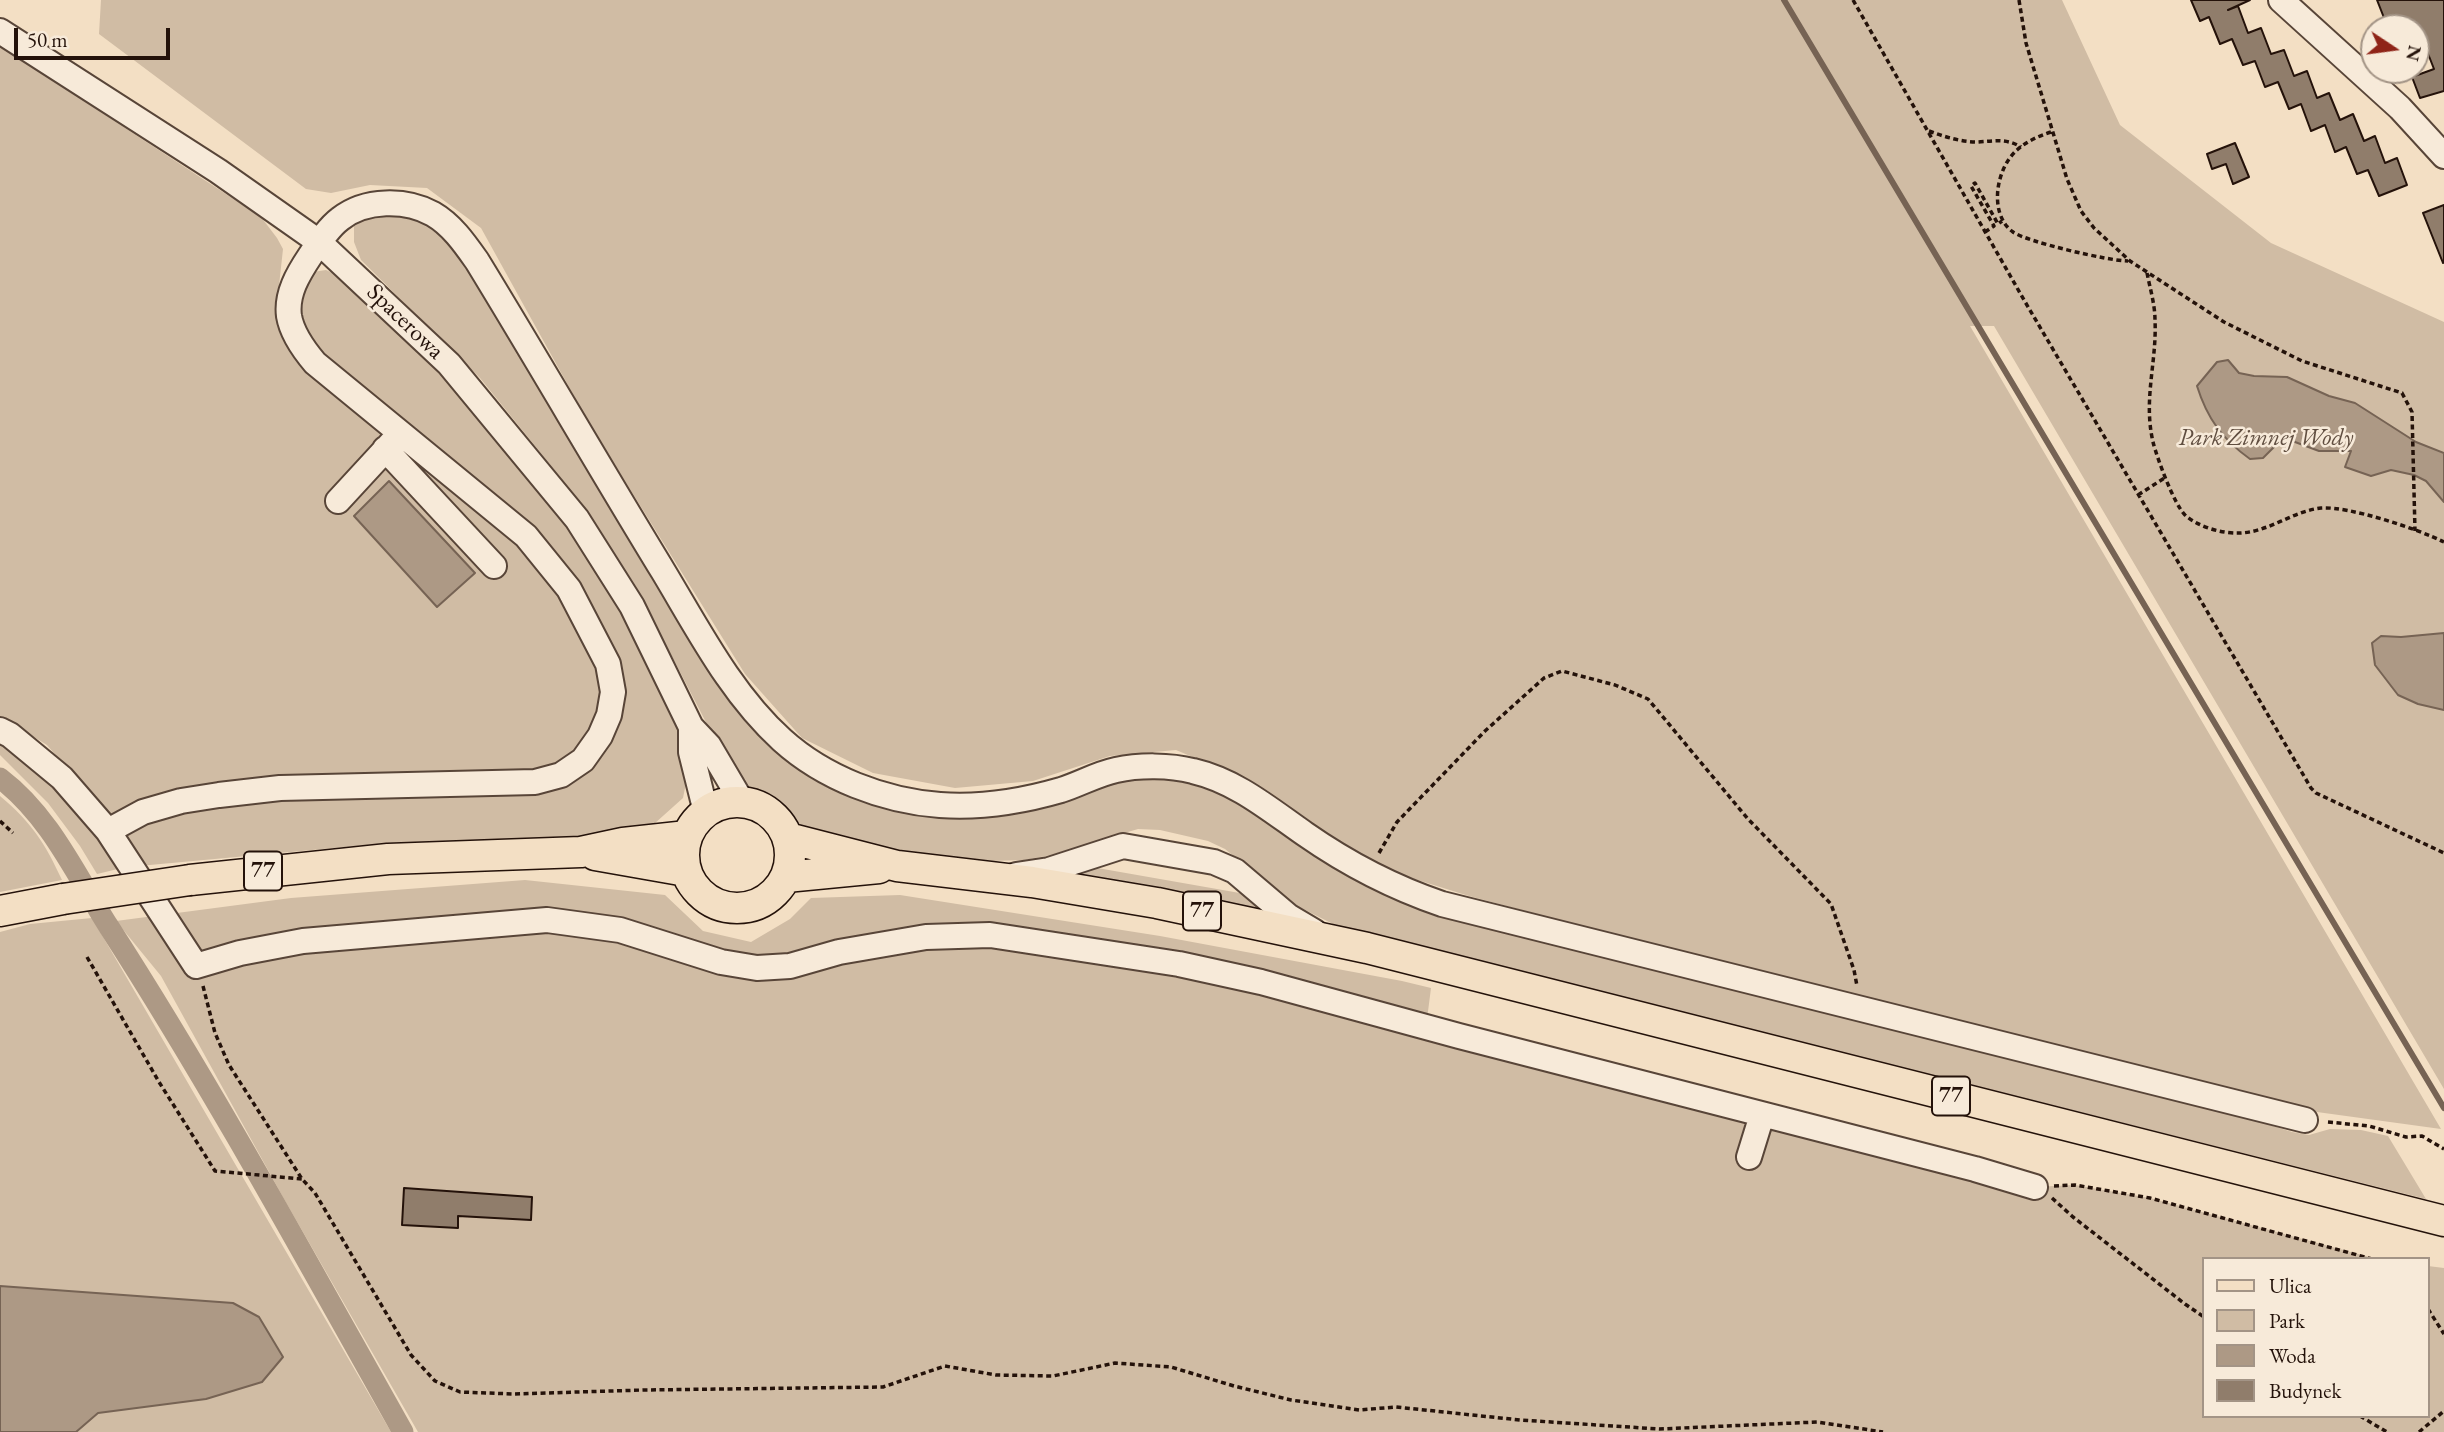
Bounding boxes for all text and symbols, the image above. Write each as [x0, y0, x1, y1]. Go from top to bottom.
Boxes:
scale bar [18, 14, 173, 58]
north arrow [2360, 14, 2430, 84]
text: 50 m [27, 26, 68, 53]
text: N [2400, 43, 2428, 64]
street label: Spacerowa [360, 278, 450, 366]
park label: Park Zimnej Wody [2178, 424, 2354, 452]
road number: 77 [244, 852, 282, 890]
road number: 77 [1183, 891, 1221, 930]
road number: 77 [1932, 1077, 1970, 1116]
legend [2202, 1257, 2430, 1418]
text: Ulica [2269, 1272, 2311, 1299]
text: Park [2269, 1307, 2305, 1334]
text: Woda [2269, 1342, 2316, 1369]
text: Budynek [2269, 1377, 2341, 1404]

